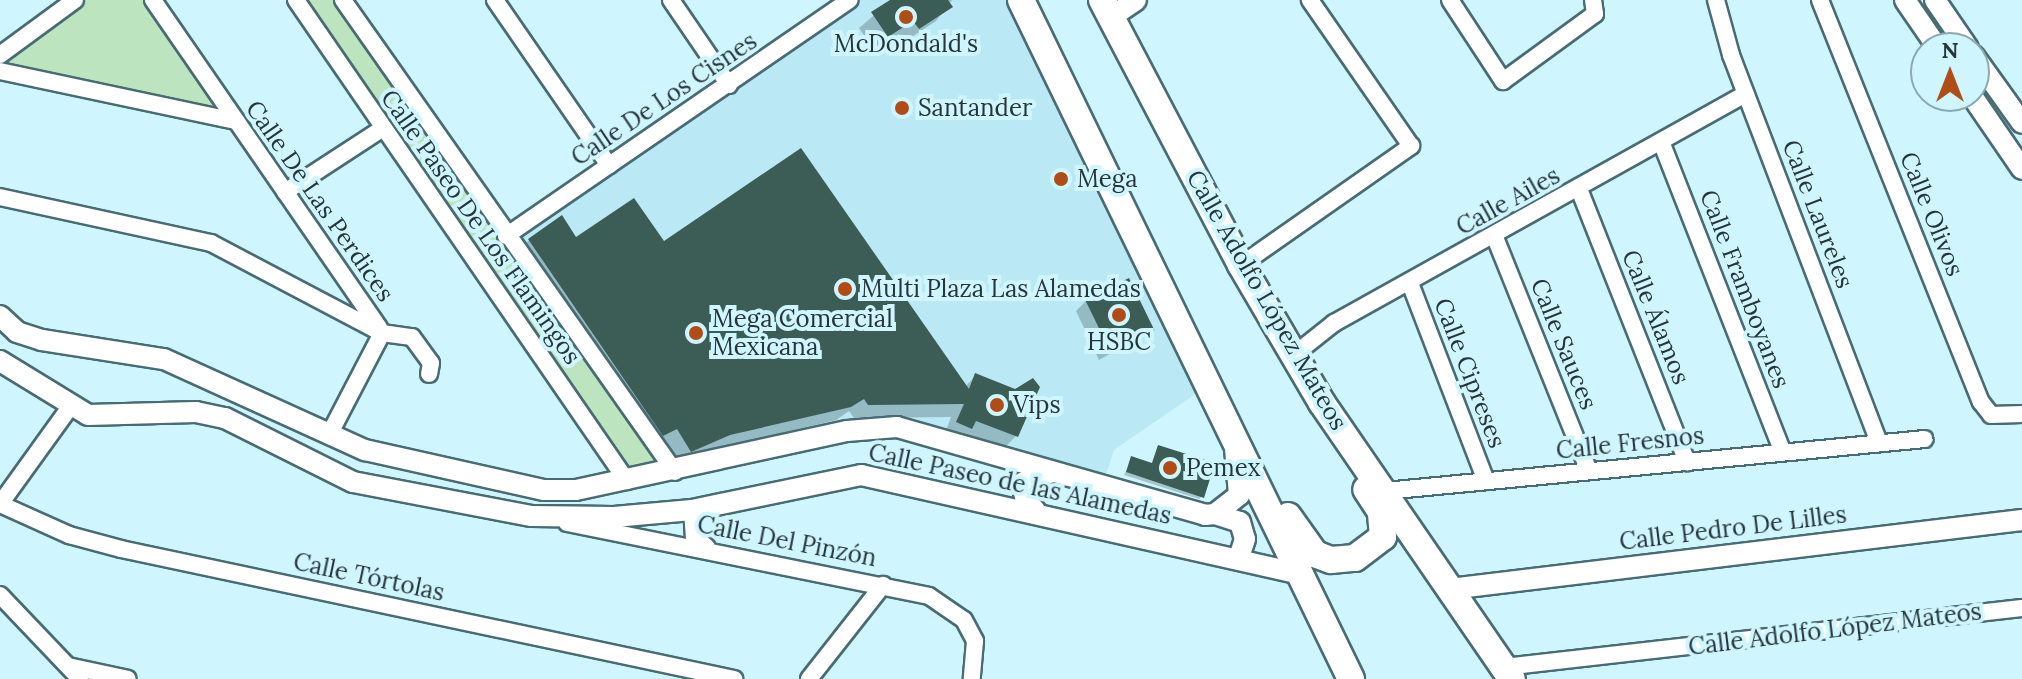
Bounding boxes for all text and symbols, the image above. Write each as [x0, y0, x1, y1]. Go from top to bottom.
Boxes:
marker: McDondald's [897, 8, 915, 26]
street label: Calle De Los Cisnes [566, 26, 762, 172]
place label: McDondald's [834, 30, 978, 58]
north arrow [1910, 32, 1990, 112]
text: N [1941, 36, 1959, 64]
street label: Calle Paseo De Los Flamingos [375, 84, 587, 370]
place label: Santander [918, 94, 1032, 122]
street label: Calle De Las Perdices [240, 95, 400, 307]
marker: Santander [893, 99, 911, 117]
street label: Calle Laureles [1777, 136, 1859, 292]
street label: Calle Olivos [1894, 148, 1970, 280]
street label: Calle Ailes [1451, 161, 1565, 241]
place label: Mega [1077, 165, 1138, 193]
street label: Calle Adolfo López Mateos [1181, 165, 1353, 435]
marker: Mega [1052, 170, 1070, 188]
street label: Calle Framboyanes [1694, 186, 1796, 392]
street label: Calle Álamos [1616, 246, 1696, 388]
street label: Calle Sauces [1525, 274, 1603, 414]
place label: Multi Plaza Las Alamedas [861, 275, 1141, 303]
marker: Multi Plaza Las Alamedas [836, 280, 854, 298]
street label: Calle Cipreses [1428, 294, 1512, 452]
place label: Mega Comercial Mexicana [712, 305, 893, 361]
marker: HSBC [1110, 306, 1128, 324]
marker: Mega Comercial Mexicana [687, 324, 705, 342]
place label: HSBC [1087, 328, 1151, 356]
place label: Vips [1013, 391, 1060, 419]
marker: Vips [988, 396, 1006, 414]
street label: Calle Fresnos [1555, 421, 1705, 465]
street label: Calle Paseo de las Alamedas [866, 438, 1174, 530]
place label: Pemex [1186, 454, 1260, 482]
marker: Pemex [1161, 459, 1179, 477]
street label: Calle Pedro De Lilles [1618, 500, 1848, 556]
street label: Calle Del Pinzón [695, 510, 879, 572]
street label: Calle Tórtolas [291, 547, 447, 607]
street label: Calle Adolfo López Mateos [1687, 597, 1983, 661]

